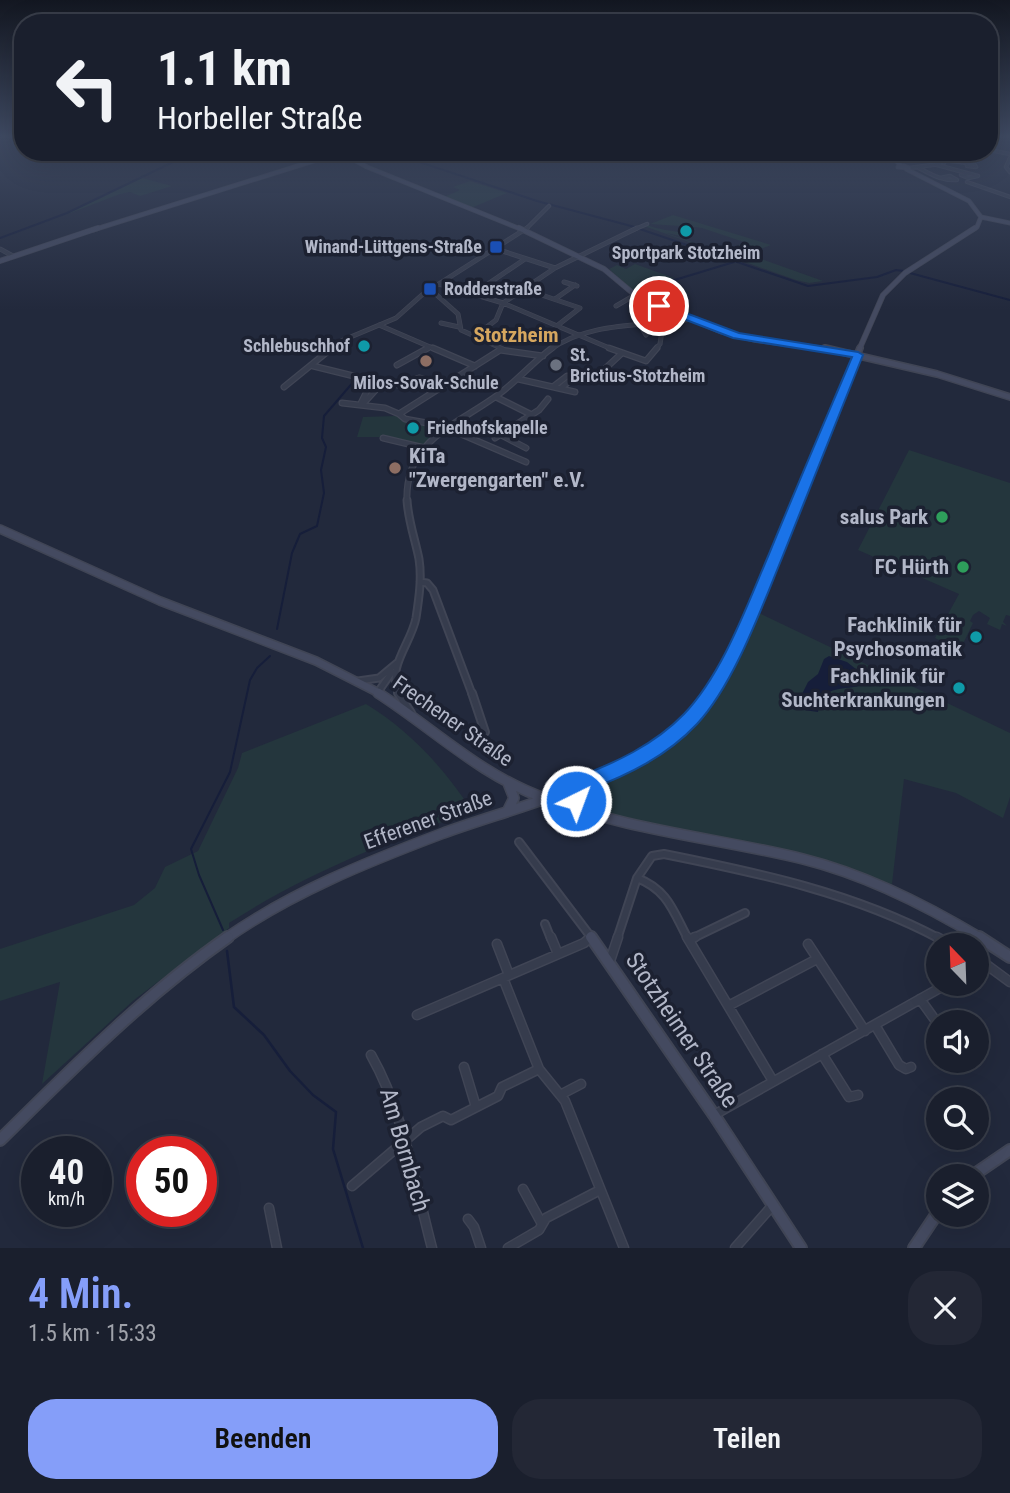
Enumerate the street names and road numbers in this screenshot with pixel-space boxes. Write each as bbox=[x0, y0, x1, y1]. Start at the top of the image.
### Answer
street label: Frechener Straße bbox=[388, 671, 518, 771]
street label: Efferener Straße bbox=[361, 786, 495, 854]
street label: Stotzheimer Straße bbox=[620, 947, 744, 1113]
street label: Am Bornbach bbox=[374, 1085, 436, 1215]

